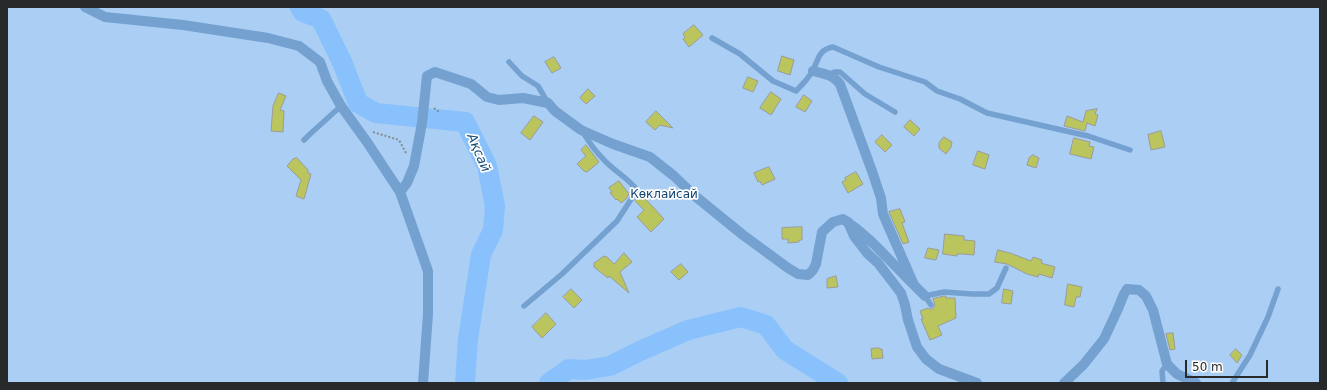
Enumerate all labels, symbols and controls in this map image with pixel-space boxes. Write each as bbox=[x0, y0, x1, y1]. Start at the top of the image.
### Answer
water label: Ақсай bbox=[463, 131, 493, 175]
park label: Көклайсай bbox=[630, 188, 698, 202]
scale bar bbox=[1187, 352, 1270, 378]
text: 50 m bbox=[1192, 360, 1223, 374]

